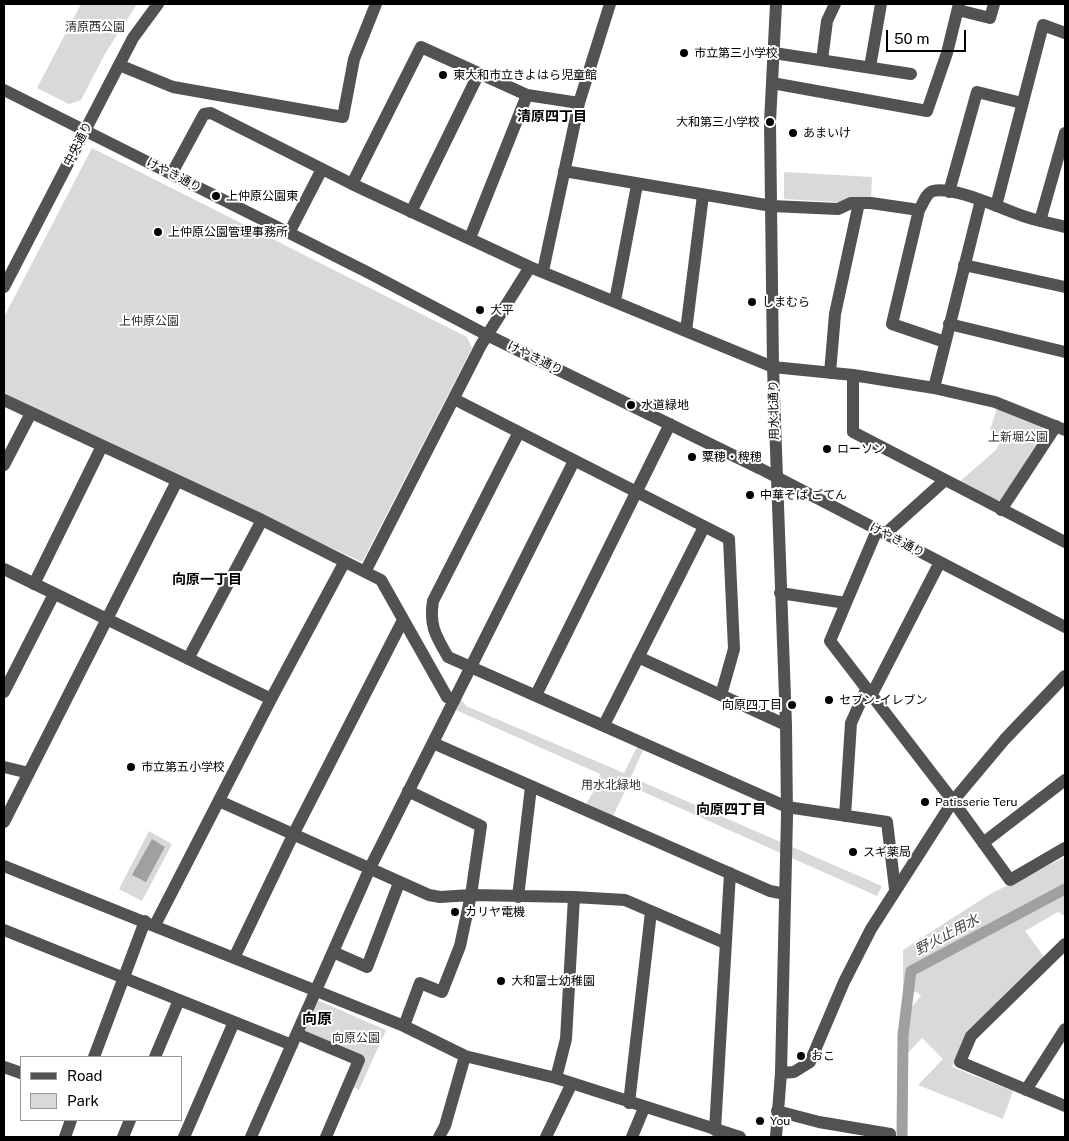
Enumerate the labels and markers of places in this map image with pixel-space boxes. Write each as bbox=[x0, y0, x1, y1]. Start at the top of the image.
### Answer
place label: 市立第三小学校 bbox=[694, 46, 778, 60]
marker: 市立第三小学校 bbox=[678, 47, 690, 59]
place label: 東大和市立きよはら児童館 bbox=[453, 68, 597, 82]
marker: 東大和市立きよはら児童館 bbox=[437, 69, 449, 81]
place label: 大和第三小学校 bbox=[676, 115, 760, 129]
marker: 大和第三小学校 bbox=[764, 116, 776, 128]
place label: あまいけ bbox=[803, 126, 851, 140]
marker: あまいけ bbox=[787, 127, 799, 139]
place label: 上仲原公園東 bbox=[226, 189, 298, 203]
marker: 上仲原公園東 bbox=[210, 190, 222, 202]
place label: 上仲原公園管理事務所 bbox=[168, 225, 288, 239]
marker: 上仲原公園管理事務所 bbox=[152, 226, 164, 238]
place label: しまむら bbox=[762, 295, 810, 309]
marker: しまむら bbox=[746, 296, 758, 308]
place label: 大平 bbox=[490, 303, 514, 317]
marker: 大平 bbox=[474, 304, 486, 316]
place label: 水道緑地 bbox=[641, 398, 689, 412]
marker: 水道緑地 bbox=[625, 399, 637, 411]
place label: ローソン bbox=[837, 442, 885, 456]
marker: ローソン bbox=[821, 443, 833, 455]
place label: 粟穂・稗穂 bbox=[702, 450, 762, 464]
marker: 粟穂・稗穂 bbox=[686, 451, 698, 463]
place label: 中華そば ごてん bbox=[760, 488, 847, 502]
marker: 中華そば ごてん bbox=[744, 489, 756, 501]
place label: セブン-イレブン bbox=[839, 693, 928, 707]
marker: セブン-イレブン bbox=[823, 694, 835, 706]
place label: 向原四丁目 bbox=[722, 698, 782, 712]
marker: 向原四丁目 bbox=[786, 699, 798, 711]
place label: 市立第五小学校 bbox=[141, 760, 225, 774]
marker: 市立第五小学校 bbox=[125, 761, 137, 773]
place label: Patisserie Teru bbox=[935, 795, 1018, 809]
marker: Patisserie Teru bbox=[919, 796, 931, 808]
place label: スギ薬局 bbox=[863, 845, 911, 859]
marker: スギ薬局 bbox=[847, 846, 859, 858]
place label: カリヤ電機 bbox=[465, 905, 525, 919]
marker: カリヤ電機 bbox=[449, 906, 461, 918]
place label: 大和富士幼稚園 bbox=[511, 974, 595, 988]
marker: 大和富士幼稚園 bbox=[495, 975, 507, 987]
place label: おこ bbox=[811, 1049, 835, 1063]
marker: おこ bbox=[795, 1050, 807, 1062]
place label: You bbox=[770, 1114, 790, 1128]
marker: You bbox=[754, 1115, 766, 1127]

